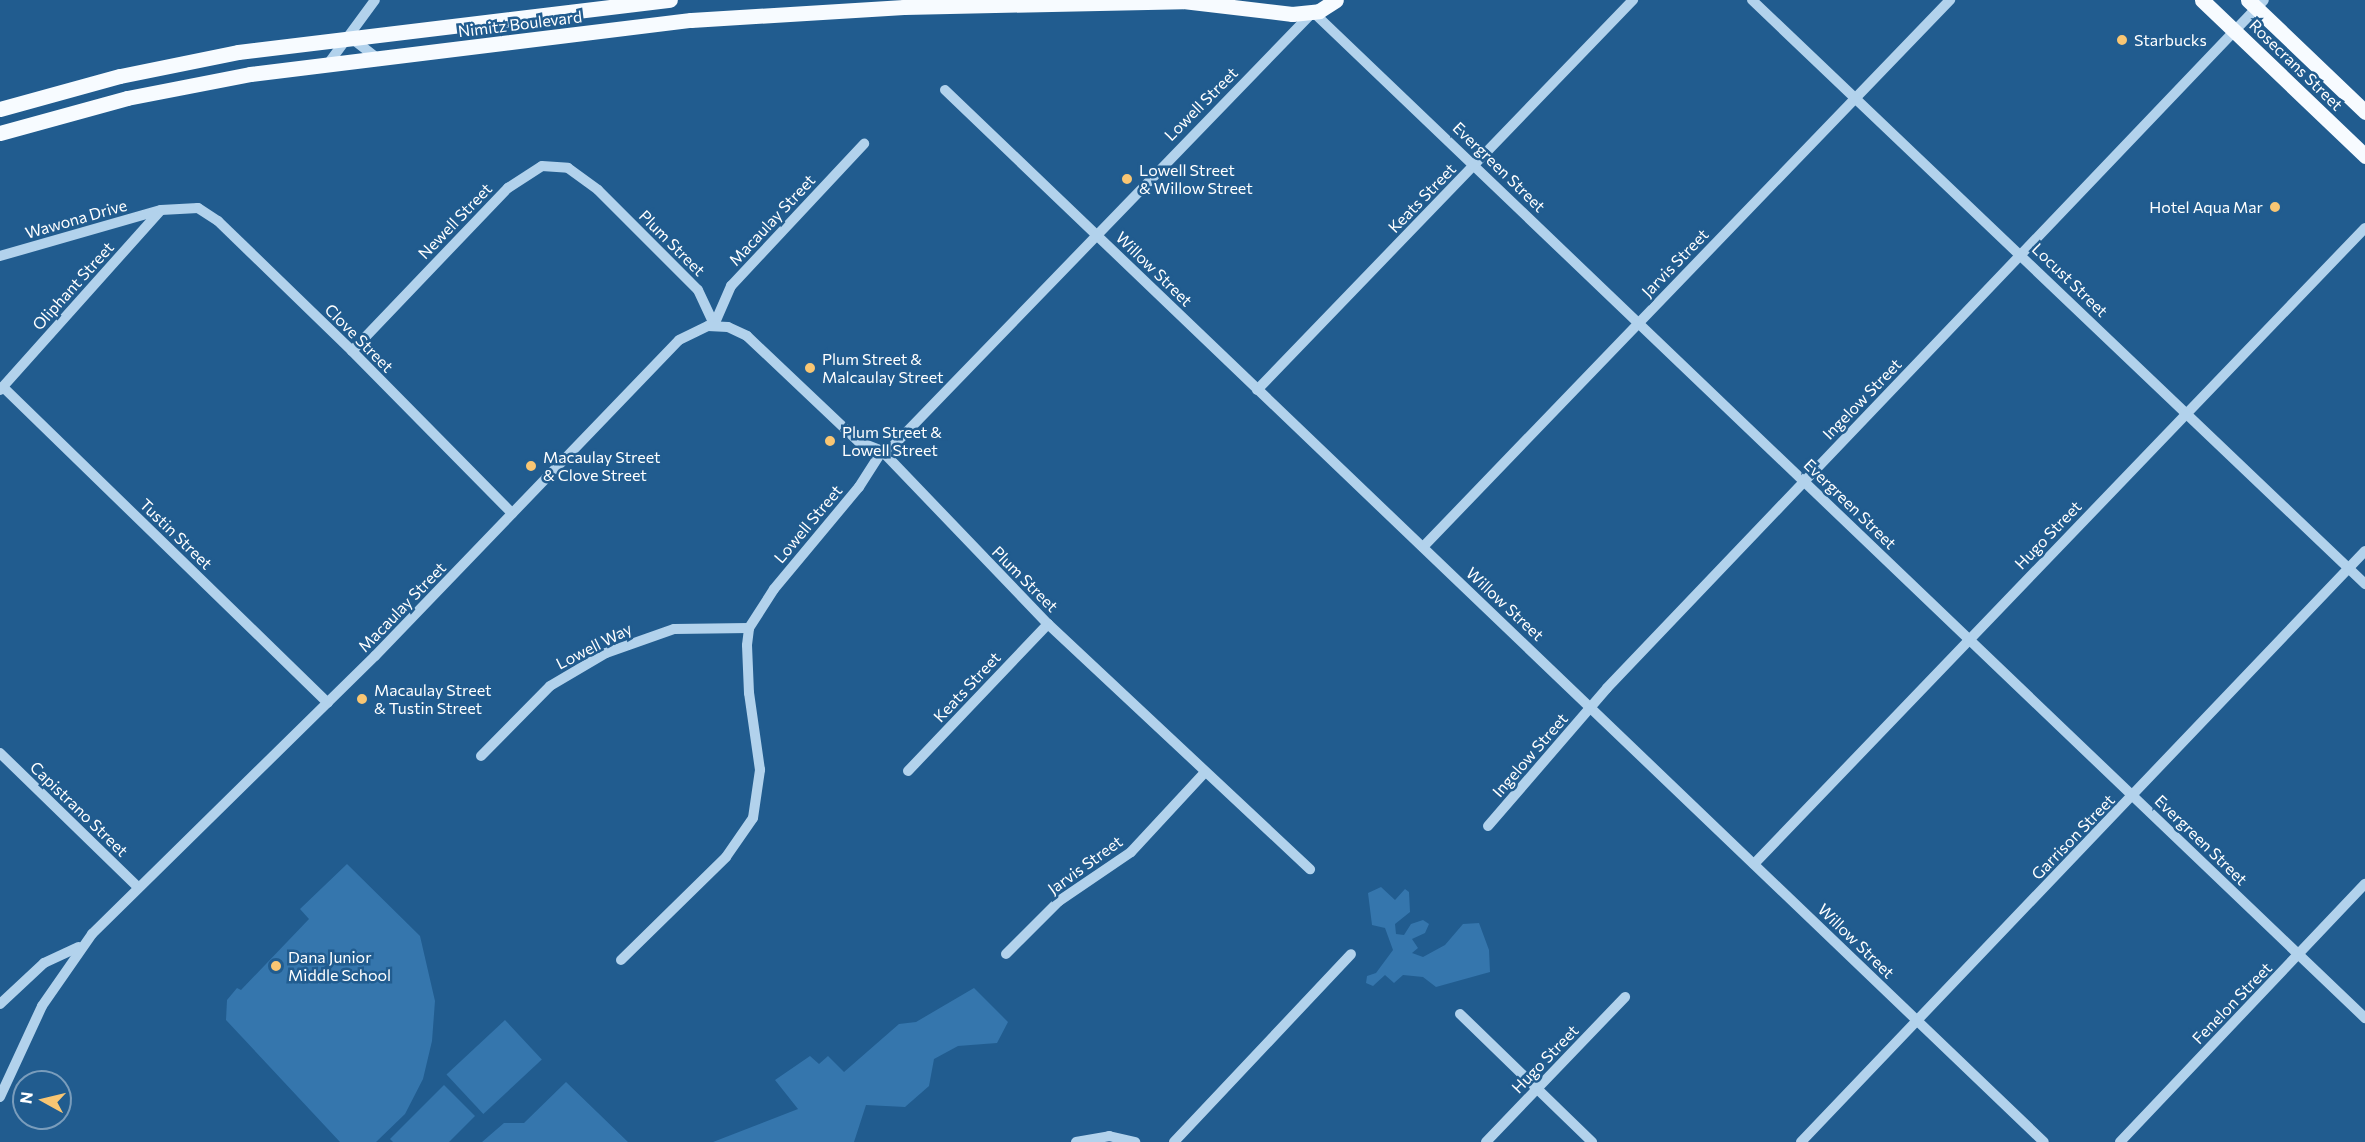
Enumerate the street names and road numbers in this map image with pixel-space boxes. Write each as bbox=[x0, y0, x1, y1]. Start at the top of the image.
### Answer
street label: Nimitz Boulevard bbox=[457, 7, 583, 41]
street label: Rosecrans Street bbox=[2245, 16, 2347, 114]
street label: Lowell Street bbox=[1160, 63, 1242, 145]
street label: Evergreen Street bbox=[1449, 118, 1549, 216]
street label: Keats Street bbox=[1384, 159, 1460, 237]
street label: Macaulay Street bbox=[725, 170, 819, 270]
street label: Newell Street bbox=[414, 179, 496, 263]
street label: Wawona Drive bbox=[23, 195, 129, 243]
street label: Plum Street bbox=[635, 206, 709, 280]
street label: Jarvis Street bbox=[1638, 225, 1712, 301]
street label: Willow Street bbox=[1112, 228, 1196, 310]
street label: Oliphant Street bbox=[28, 238, 118, 334]
street label: Locust Street bbox=[2028, 239, 2112, 321]
street label: Clove Street bbox=[321, 300, 397, 376]
street label: Ingelow Street bbox=[1819, 355, 1905, 443]
street label: Evergreen Street bbox=[1800, 455, 1900, 553]
street label: Lowell Street bbox=[770, 481, 846, 567]
street label: Tustin Street bbox=[136, 495, 216, 573]
street label: Hugo Street bbox=[2011, 497, 2085, 573]
street label: Plum Street bbox=[988, 542, 1062, 616]
street label: Macaulay Street bbox=[354, 558, 450, 656]
street label: Willow Street bbox=[1462, 563, 1548, 645]
street label: Lowell Way bbox=[553, 619, 635, 673]
street label: Keats Street bbox=[930, 648, 1004, 726]
street label: Ingelow Street bbox=[1488, 709, 1572, 801]
street label: Capistrano Street bbox=[26, 758, 132, 860]
street label: Garrison Street bbox=[2027, 790, 2119, 884]
street label: Evergreen Street bbox=[2151, 791, 2251, 889]
street label: Jarvis Street bbox=[1044, 832, 1126, 898]
street label: Willow Street bbox=[1814, 900, 1898, 982]
street label: Fenelon Street bbox=[2188, 958, 2276, 1048]
street label: Hugo Street bbox=[1508, 1021, 1582, 1097]

